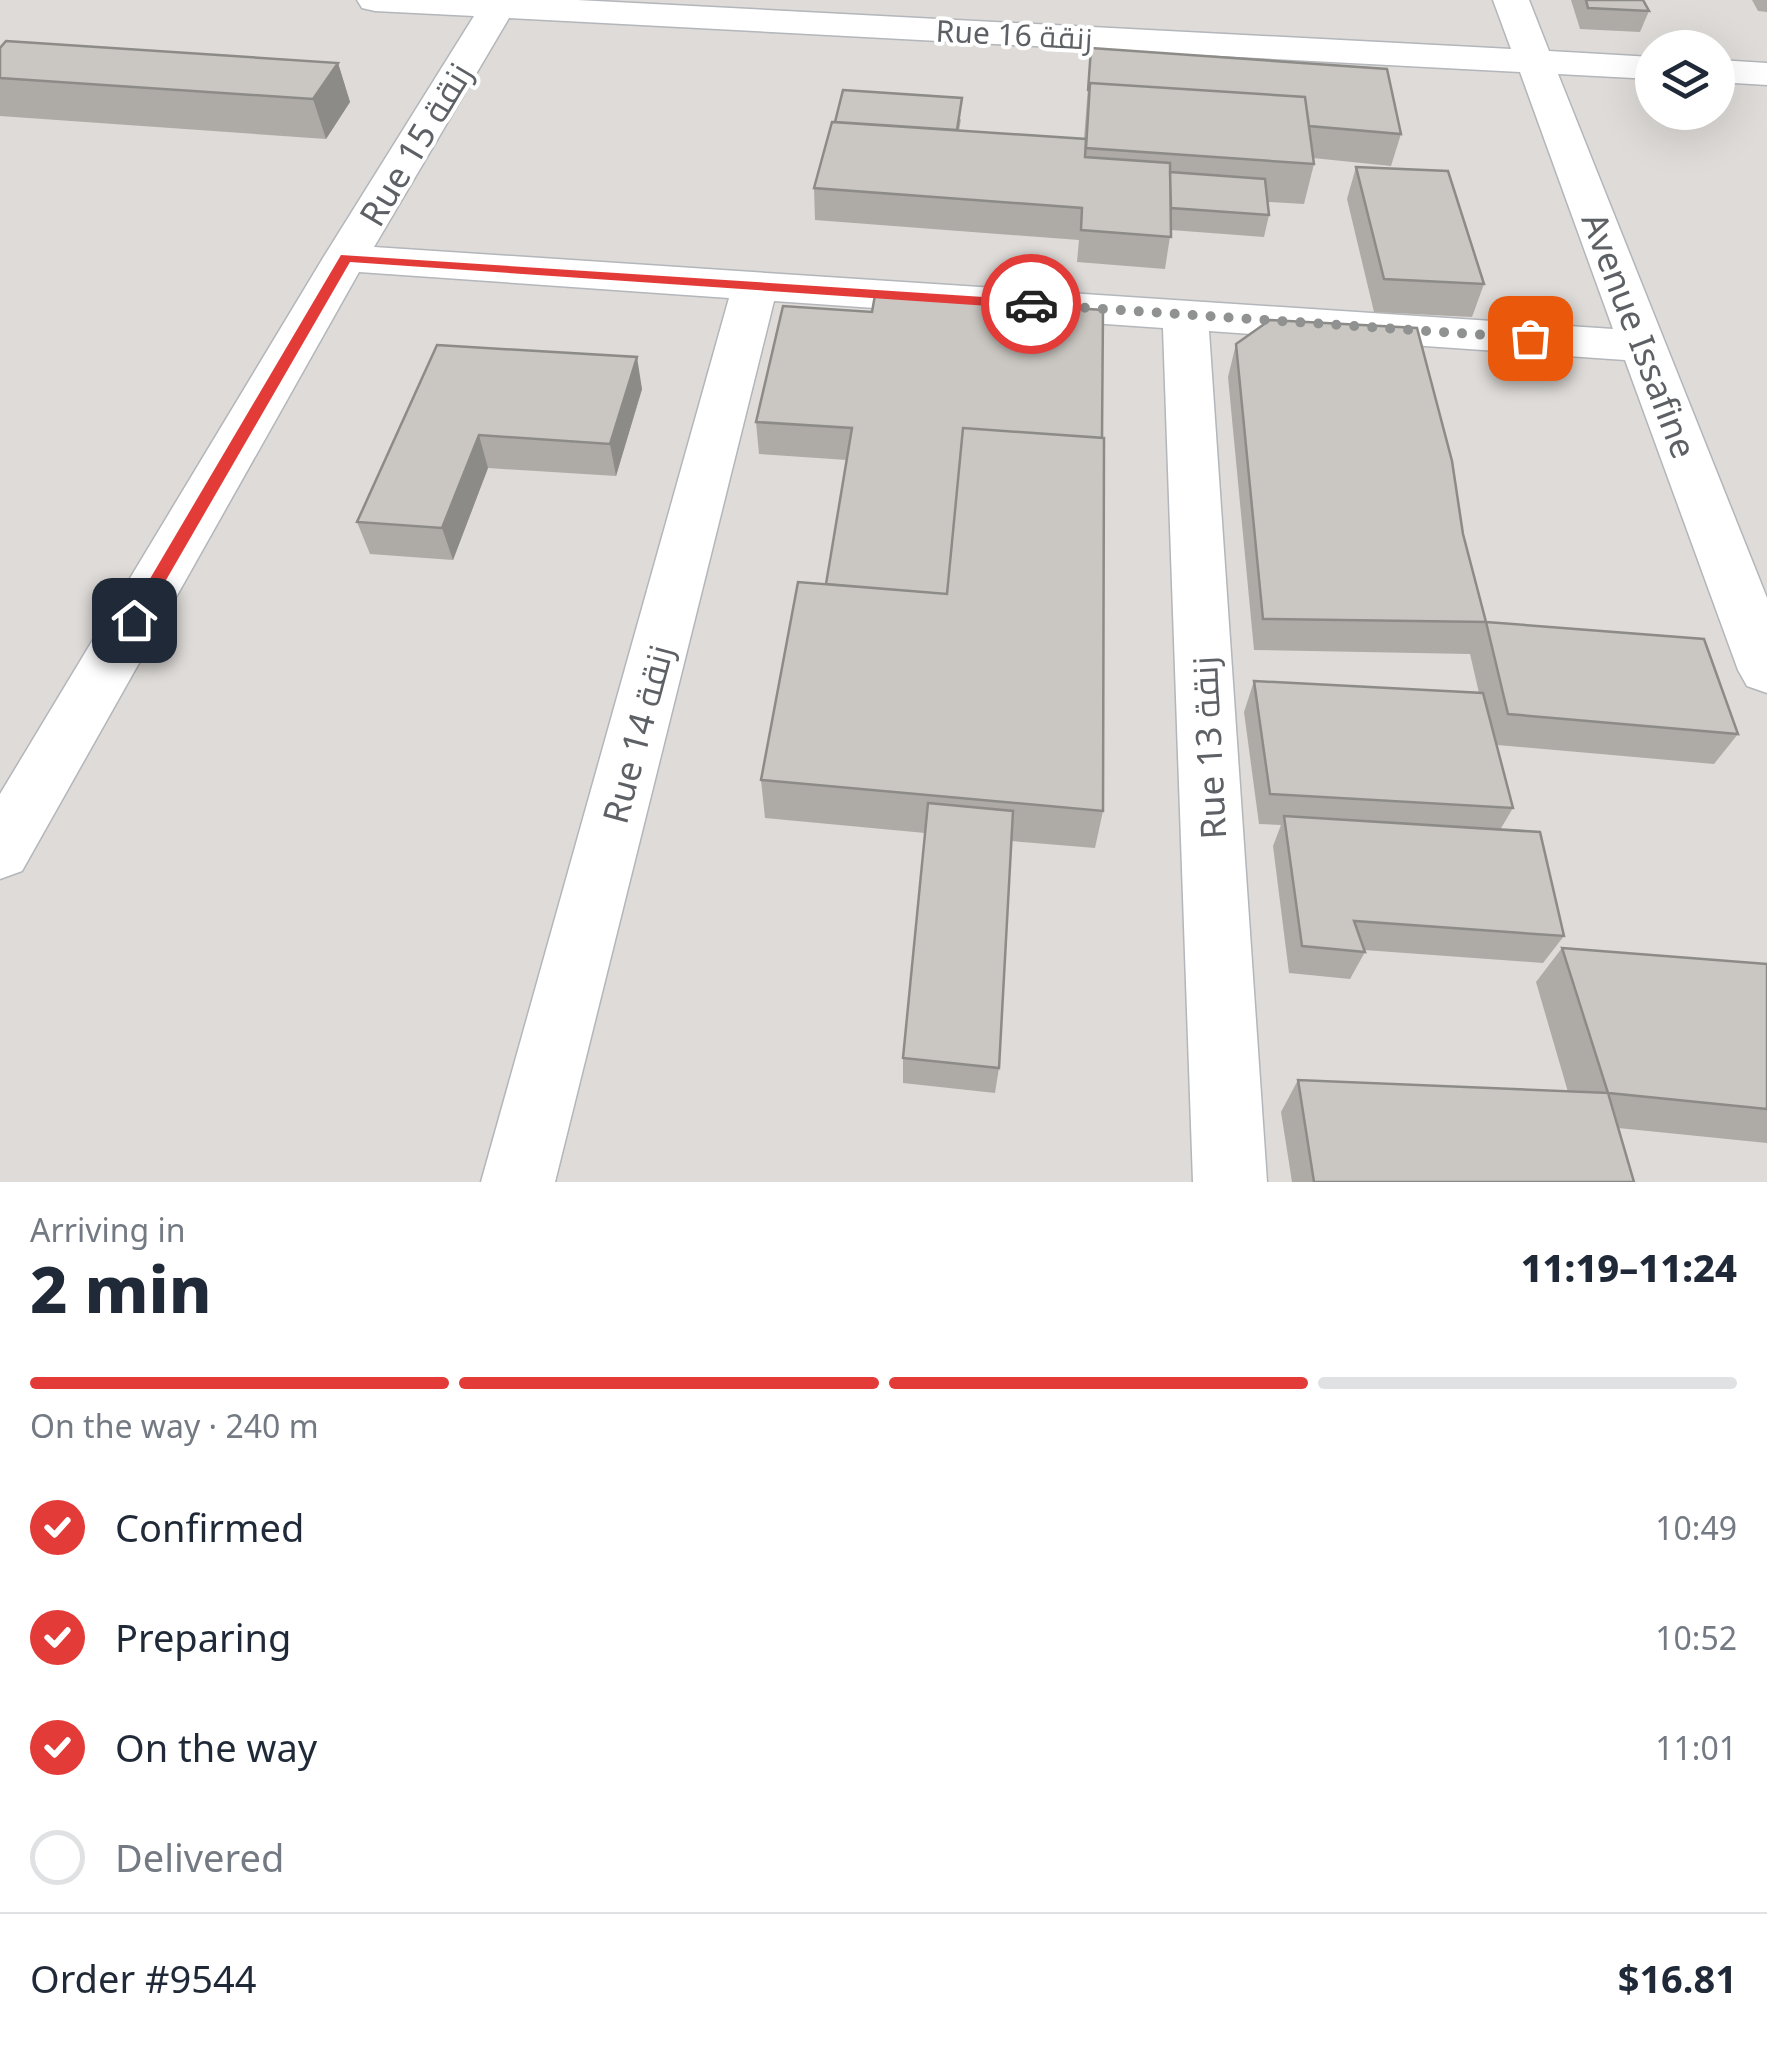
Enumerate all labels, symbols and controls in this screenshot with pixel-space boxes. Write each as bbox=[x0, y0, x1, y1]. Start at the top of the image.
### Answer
street label: Rue 16 زنقة bbox=[935, 9, 1093, 59]
map controls bbox=[1635, 30, 1735, 130]
button: layers bbox=[1635, 30, 1735, 130]
street label: Rue 15 زنقة bbox=[348, 54, 482, 234]
street label: Avenue Issafine bbox=[1572, 205, 1708, 465]
courier bbox=[981, 254, 1081, 354]
icon: car bbox=[1004, 277, 1059, 332]
pin bbox=[1488, 296, 1573, 381]
icon: bag bbox=[1503, 311, 1558, 366]
pin bbox=[92, 578, 177, 663]
icon: home bbox=[107, 593, 162, 648]
street label: Rue 14 زنقة bbox=[591, 640, 683, 828]
street label: Rue 13 زنقة bbox=[1180, 656, 1236, 840]
text: Arriving in bbox=[30, 1208, 185, 1251]
text: 11:19–11:24 bbox=[1521, 1241, 1737, 1293]
text: 2 min bbox=[30, 1244, 212, 1332]
text: On the way · 240 m bbox=[30, 1404, 319, 1447]
icon: check bbox=[30, 1500, 85, 1555]
text: Confirmed bbox=[115, 1501, 304, 1553]
text: 10:49 bbox=[1655, 1506, 1737, 1549]
icon: check bbox=[30, 1610, 85, 1665]
text: Preparing bbox=[115, 1611, 291, 1663]
text: 10:52 bbox=[1655, 1616, 1737, 1659]
icon: check bbox=[30, 1720, 85, 1775]
text: On the way bbox=[115, 1721, 317, 1773]
text: 11:01 bbox=[1655, 1726, 1737, 1769]
text: Delivered bbox=[115, 1831, 284, 1883]
text: Order #9544 bbox=[30, 1952, 256, 2004]
text: $16.81 bbox=[1618, 1952, 1737, 2004]

